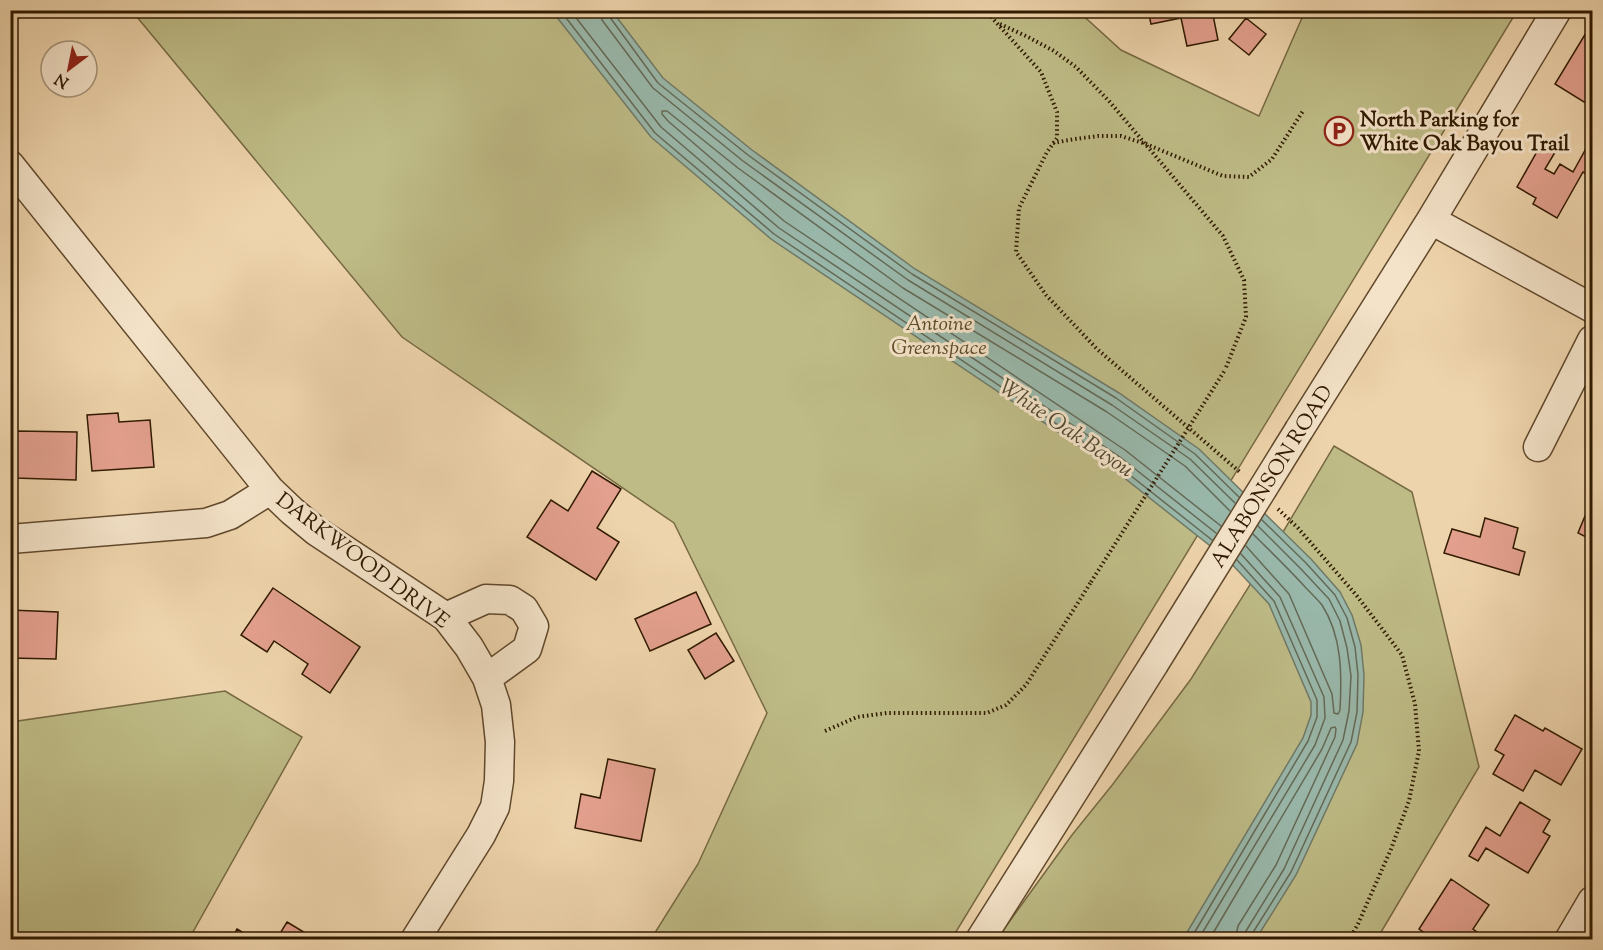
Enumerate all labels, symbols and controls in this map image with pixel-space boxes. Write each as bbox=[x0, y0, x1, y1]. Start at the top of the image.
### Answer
north arrow bbox=[39, 39, 99, 99]
text: N bbox=[51, 66, 74, 93]
place label: North Parking for White Oak Bayou Trail bbox=[1360, 106, 1570, 160]
parking icon: North Parking for White Oak Bayou Trail bbox=[1323, 115, 1355, 147]
park label: Antoine Greenspace bbox=[891, 310, 987, 364]
water label: White Oak Bayou bbox=[991, 372, 1140, 487]
street label: ALABONSON ROAD bbox=[1204, 380, 1341, 574]
street label: DARKWOOD DRIVE bbox=[269, 486, 455, 637]

